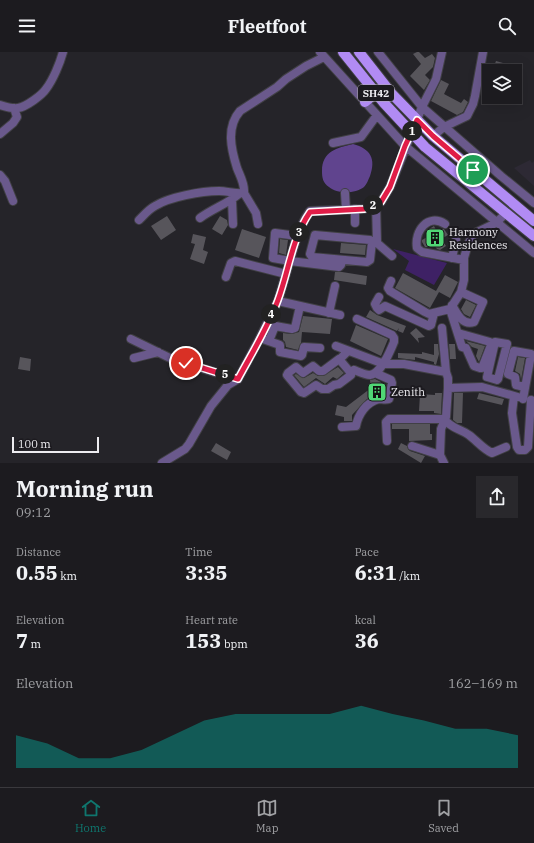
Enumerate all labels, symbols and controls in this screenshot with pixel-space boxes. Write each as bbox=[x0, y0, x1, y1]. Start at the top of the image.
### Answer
icon: menu bbox=[16, 15, 38, 37]
text: Fleetfoot bbox=[228, 15, 306, 38]
icon: search bbox=[496, 15, 518, 37]
map controls bbox=[482, 64, 522, 104]
button: layers bbox=[482, 64, 522, 104]
road number: SH42 bbox=[358, 85, 394, 101]
pin: 1 bbox=[402, 121, 422, 141]
text: 1 bbox=[409, 124, 415, 138]
pin bbox=[456, 153, 490, 187]
icon: arrive bbox=[462, 159, 484, 181]
pin: 2 bbox=[363, 195, 383, 215]
text: 2 bbox=[370, 198, 376, 212]
pin: 3 bbox=[289, 222, 309, 242]
text: 3 bbox=[296, 225, 302, 239]
place label: Harmony Residences bbox=[449, 225, 507, 252]
building icon: Harmony Residences bbox=[424, 227, 446, 249]
pin: 4 bbox=[261, 304, 281, 324]
text: 4 bbox=[268, 307, 274, 321]
pin bbox=[169, 346, 203, 380]
icon: check bbox=[175, 352, 197, 374]
pin: 5 bbox=[215, 364, 235, 384]
text: 5 bbox=[222, 367, 228, 381]
building icon: Zenith bbox=[366, 381, 388, 403]
place label: Zenith bbox=[391, 385, 425, 399]
scale bar bbox=[12, 435, 99, 454]
text: 100 m bbox=[18, 437, 51, 451]
text: Morning run bbox=[16, 474, 154, 503]
button: share bbox=[476, 476, 518, 518]
text: 09:12 bbox=[16, 504, 51, 521]
text: Distance bbox=[16, 545, 61, 559]
text: Time bbox=[185, 545, 212, 559]
text: Pace bbox=[355, 545, 379, 559]
text: 0.55 bbox=[16, 559, 58, 586]
text: 3:35 bbox=[185, 559, 227, 586]
text: 6:31 bbox=[355, 559, 397, 586]
text: km bbox=[58, 569, 77, 583]
text: /km bbox=[397, 569, 420, 583]
text: Elevation bbox=[16, 613, 64, 627]
text: Heart rate bbox=[185, 613, 238, 627]
text: kcal bbox=[355, 613, 376, 627]
text: 7 bbox=[16, 627, 28, 654]
text: 153 bbox=[185, 627, 221, 654]
text: 36 bbox=[355, 627, 379, 654]
text: m bbox=[28, 637, 41, 651]
text: bpm bbox=[221, 637, 248, 651]
text: Elevation bbox=[16, 675, 73, 692]
text: 162–169 m bbox=[448, 675, 518, 692]
tab: Home bbox=[75, 797, 106, 835]
tab: Map bbox=[256, 797, 278, 835]
tab: Saved bbox=[428, 797, 459, 835]

